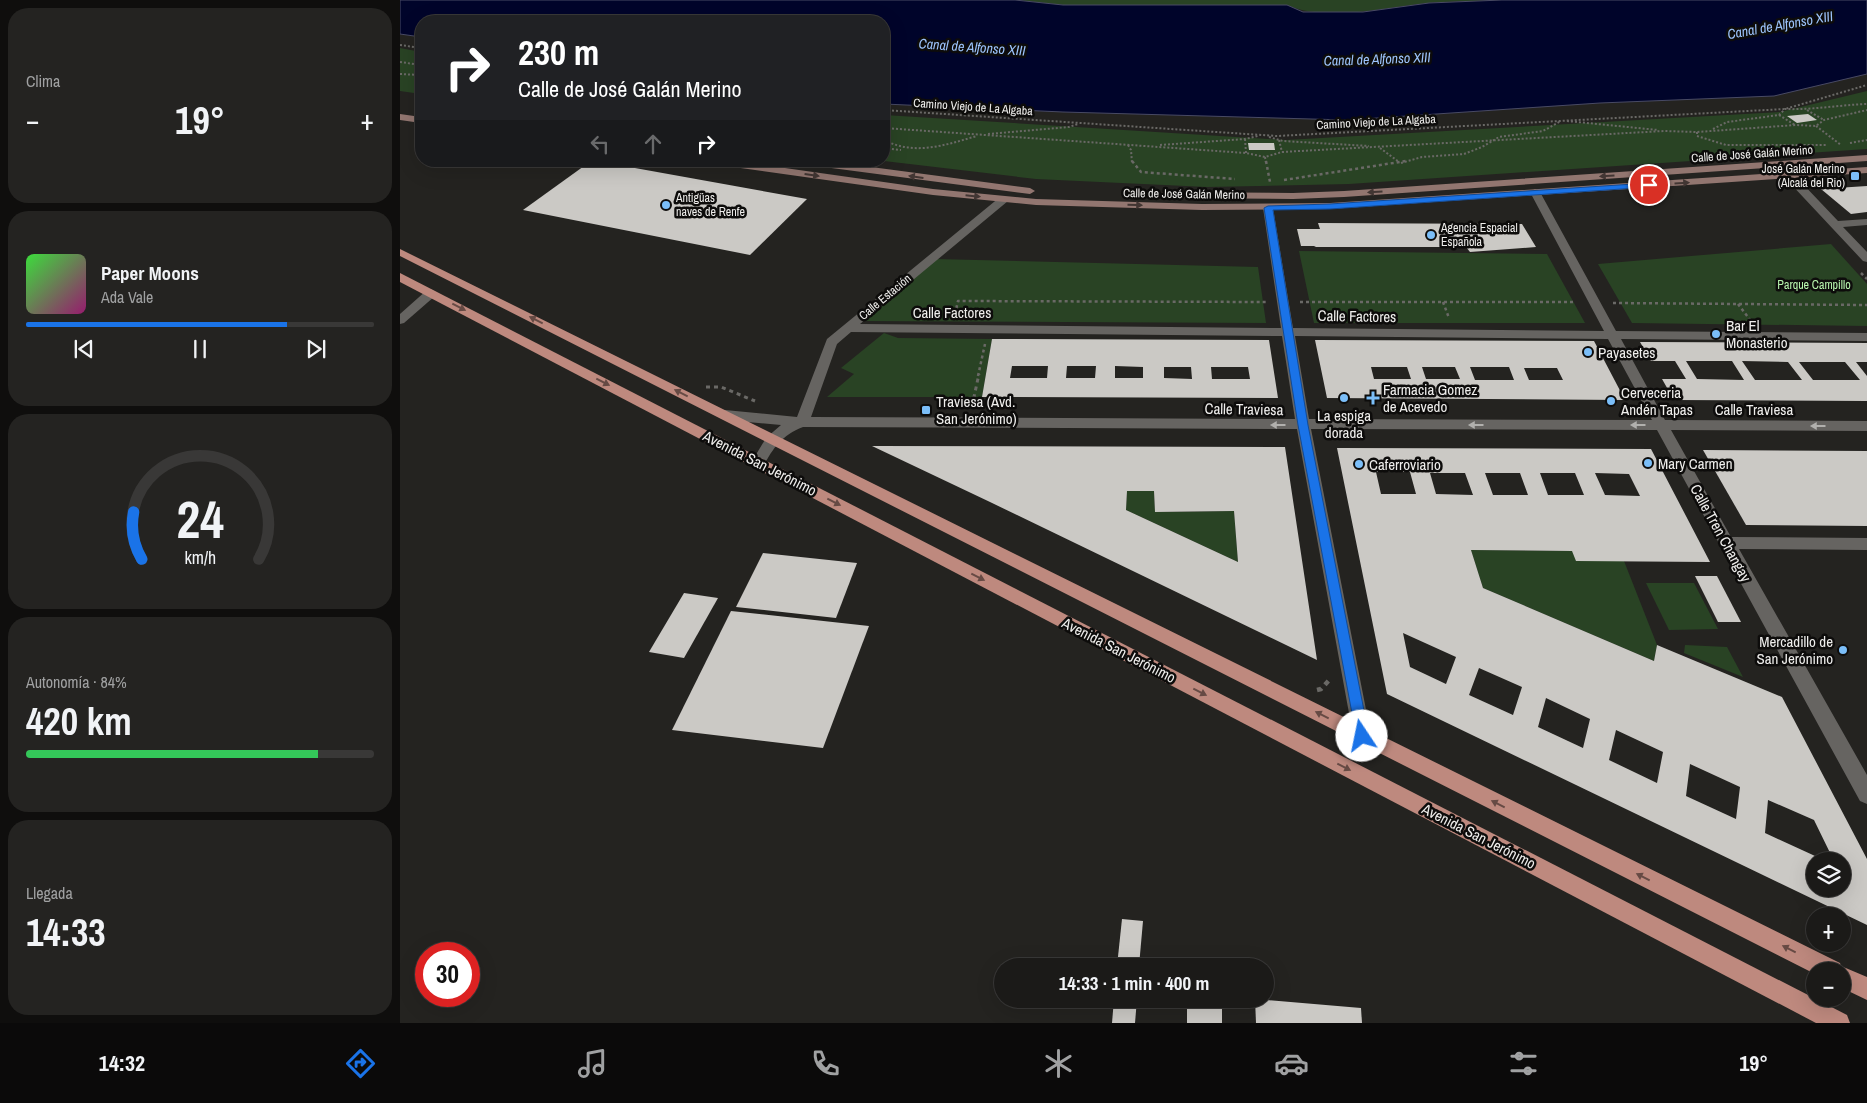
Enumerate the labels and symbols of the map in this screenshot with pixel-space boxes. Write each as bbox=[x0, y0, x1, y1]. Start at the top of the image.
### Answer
water label: Canal de Alfonso XIII bbox=[1726, 7, 1835, 43]
water label: Canal de Alfonso XIII bbox=[918, 34, 1027, 60]
water label: Canal de Alfonso XIII bbox=[1323, 48, 1432, 70]
street label: Camino Viejo de La Algaba bbox=[913, 95, 1034, 119]
street label: Camino Viejo de La Algaba bbox=[1316, 111, 1437, 133]
street label: Calle de José Galán Merino bbox=[1691, 142, 1813, 166]
place label: José Galán Merino (Alcalá del Rio) bbox=[1762, 161, 1845, 191]
pin bbox=[1628, 164, 1670, 206]
marker: José Galán Merino (Alcalá del Rio) bbox=[1849, 170, 1861, 182]
one-way arrow bbox=[804, 171, 820, 179]
one-way arrow bbox=[908, 173, 924, 181]
one-way arrow bbox=[1599, 173, 1615, 181]
one-way arrow bbox=[1674, 178, 1690, 186]
street label: Calle de José Galán Merino bbox=[1123, 185, 1245, 203]
one-way arrow bbox=[1367, 188, 1383, 196]
place label: Antigüas naves de Renfe bbox=[675, 190, 745, 220]
one-way arrow bbox=[966, 192, 982, 200]
marker: Antigüas naves de Renfe bbox=[660, 199, 672, 211]
one-way arrow bbox=[1128, 201, 1144, 209]
place label: Agencia Espacial Española bbox=[1440, 220, 1518, 250]
marker: Agencia Espacial Española bbox=[1425, 229, 1437, 241]
street label: Calle Estación bbox=[856, 270, 914, 324]
park label: Parque Campillo bbox=[1777, 277, 1851, 293]
street label: Calle Factores bbox=[913, 302, 991, 323]
one-way arrow bbox=[452, 303, 466, 311]
street label: Calle Factores bbox=[1317, 305, 1397, 327]
place label: Bar El Monasterio bbox=[1726, 315, 1788, 353]
one-way arrow bbox=[529, 316, 543, 324]
marker: Bar El Monasterio bbox=[1710, 328, 1722, 340]
place label: Payasetes bbox=[1598, 342, 1655, 363]
marker: Payasetes bbox=[1582, 346, 1594, 358]
one-way arrow bbox=[596, 378, 610, 386]
place label: Farmacia Gomez de Acevedo bbox=[1383, 379, 1477, 417]
place label: Cerveceria Andén Tapas bbox=[1620, 382, 1693, 420]
one-way arrow bbox=[674, 389, 688, 397]
place label: Traviesa (Avd. San Jerónimo) bbox=[936, 391, 1017, 429]
marker: La espiga dorada bbox=[1338, 392, 1350, 404]
marker: Farmacia Gomez de Acevedo bbox=[1367, 392, 1379, 404]
marker: Cerveceria Andén Tapas bbox=[1605, 395, 1617, 407]
street label: Calle Traviesa bbox=[1205, 398, 1284, 420]
street label: Calle Traviesa bbox=[1715, 399, 1793, 420]
marker: Traviesa (Avd. San Jerónimo) bbox=[920, 404, 932, 416]
place label: La espiga dorada bbox=[1317, 405, 1371, 443]
one-way arrow bbox=[1270, 421, 1286, 429]
one-way arrow bbox=[1468, 421, 1484, 429]
one-way arrow bbox=[1630, 421, 1646, 429]
one-way arrow bbox=[1810, 422, 1826, 430]
street label: Avenida San Jerónimo bbox=[699, 425, 821, 501]
place label: Mary Carmen bbox=[1658, 453, 1733, 474]
place label: Caferroviario bbox=[1369, 454, 1441, 475]
marker: Mary Carmen bbox=[1642, 457, 1654, 469]
marker: Caferroviario bbox=[1353, 458, 1365, 470]
street label: Calle Tren Changay bbox=[1685, 480, 1757, 586]
one-way arrow bbox=[827, 498, 841, 506]
one-way arrow bbox=[971, 573, 985, 581]
street label: Avenida San Jerónimo bbox=[1058, 612, 1180, 688]
place label: Mercadillo de San Jerónimo bbox=[1756, 631, 1833, 669]
marker: Mercadillo de San Jerónimo bbox=[1837, 644, 1849, 656]
one-way arrow bbox=[1193, 688, 1207, 696]
position arrow bbox=[1335, 709, 1387, 761]
one-way arrow bbox=[1314, 711, 1329, 719]
one-way arrow bbox=[1337, 763, 1352, 771]
street label: Avenida San Jerónimo bbox=[1418, 798, 1540, 874]
one-way arrow bbox=[1491, 800, 1505, 808]
one-way arrow bbox=[1636, 872, 1651, 881]
speed limit sign: 30 bbox=[415, 942, 480, 1007]
one-way arrow bbox=[1781, 945, 1796, 953]

